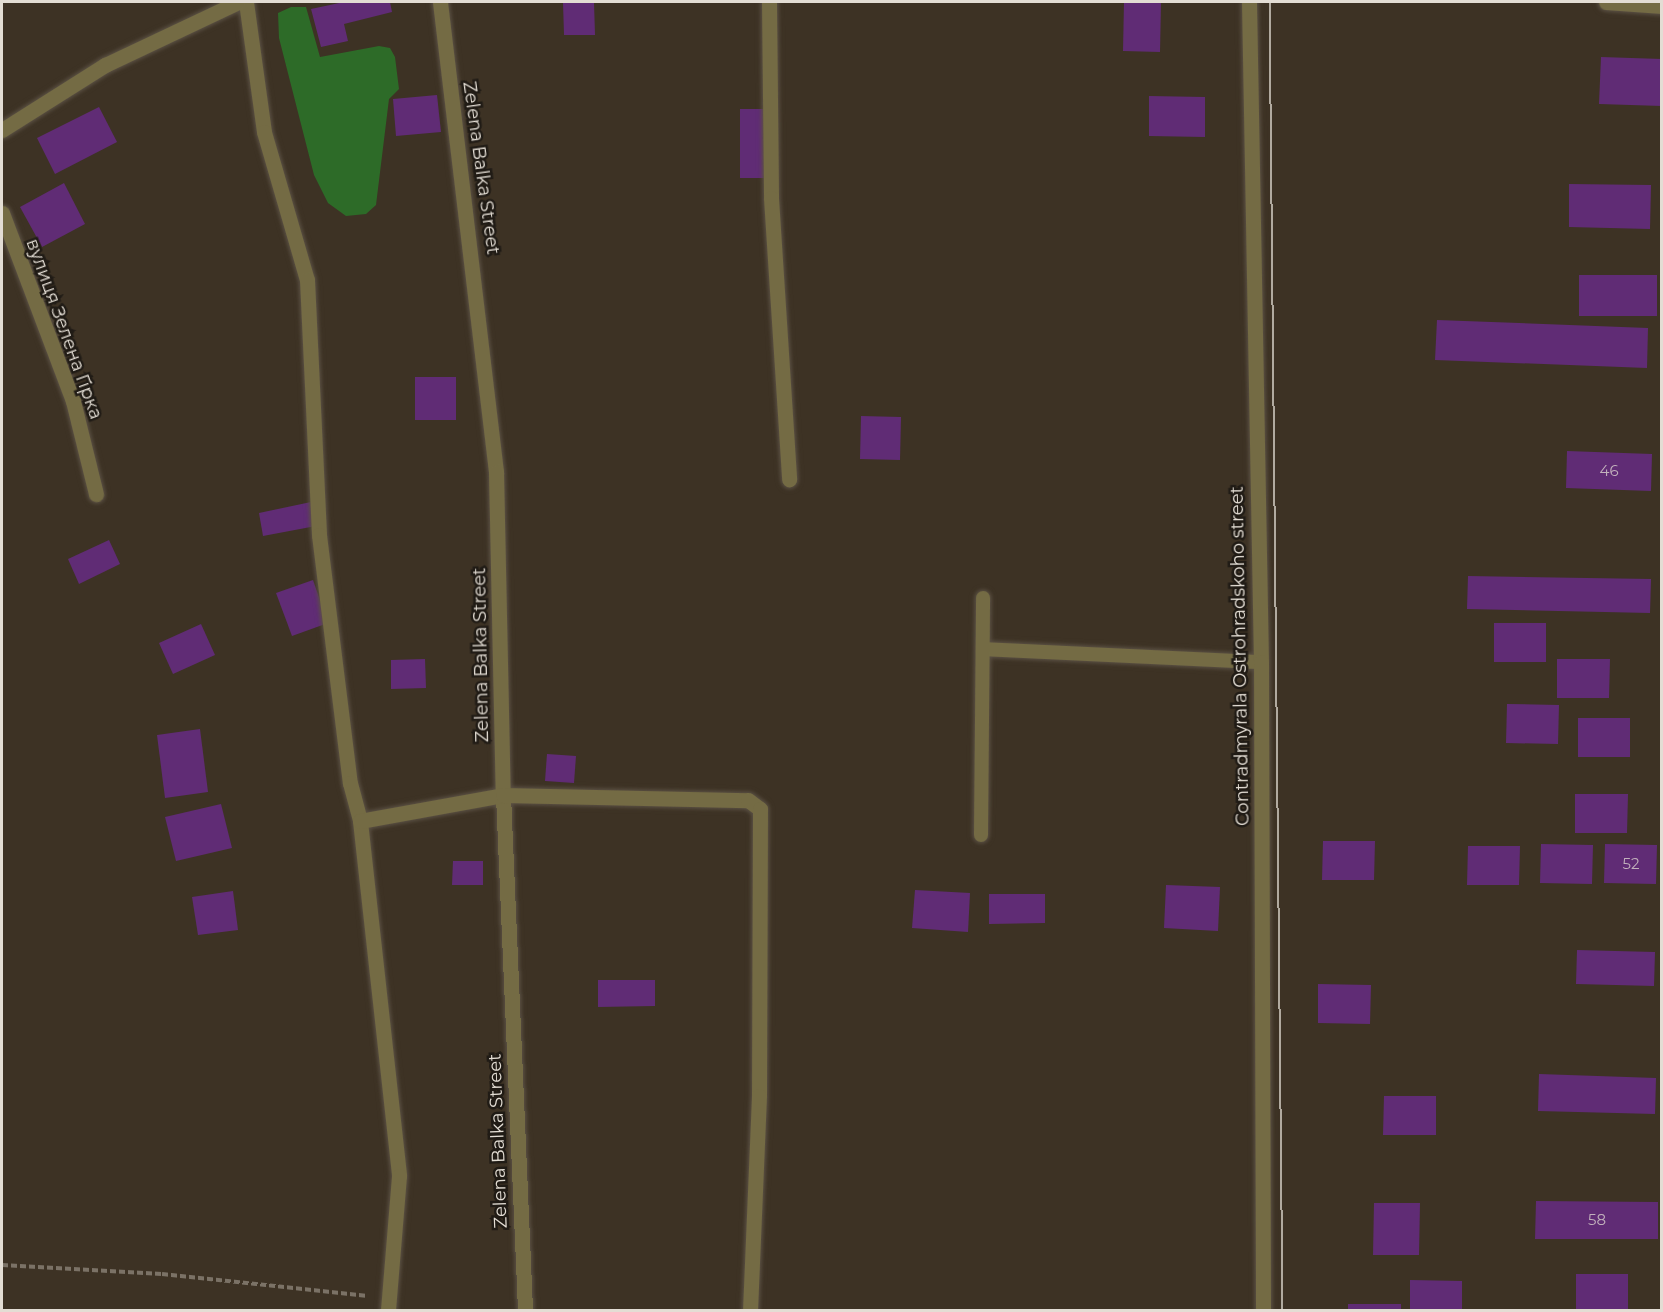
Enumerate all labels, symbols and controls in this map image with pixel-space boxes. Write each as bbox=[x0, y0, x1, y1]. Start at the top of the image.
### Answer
street label: Zelena Balka Street bbox=[458, 80, 504, 256]
street label: вулиця Зелена Гірка bbox=[21, 236, 107, 422]
house number: 46 bbox=[1599, 462, 1619, 480]
street label: Contradmyrala Ostrohradskoho street bbox=[1226, 486, 1254, 826]
street label: Zelena Balka Street bbox=[469, 567, 493, 743]
house number: 52 bbox=[1623, 855, 1639, 873]
street label: Zelena Balka Street bbox=[484, 1053, 512, 1229]
house number: 58 bbox=[1588, 1211, 1606, 1229]

